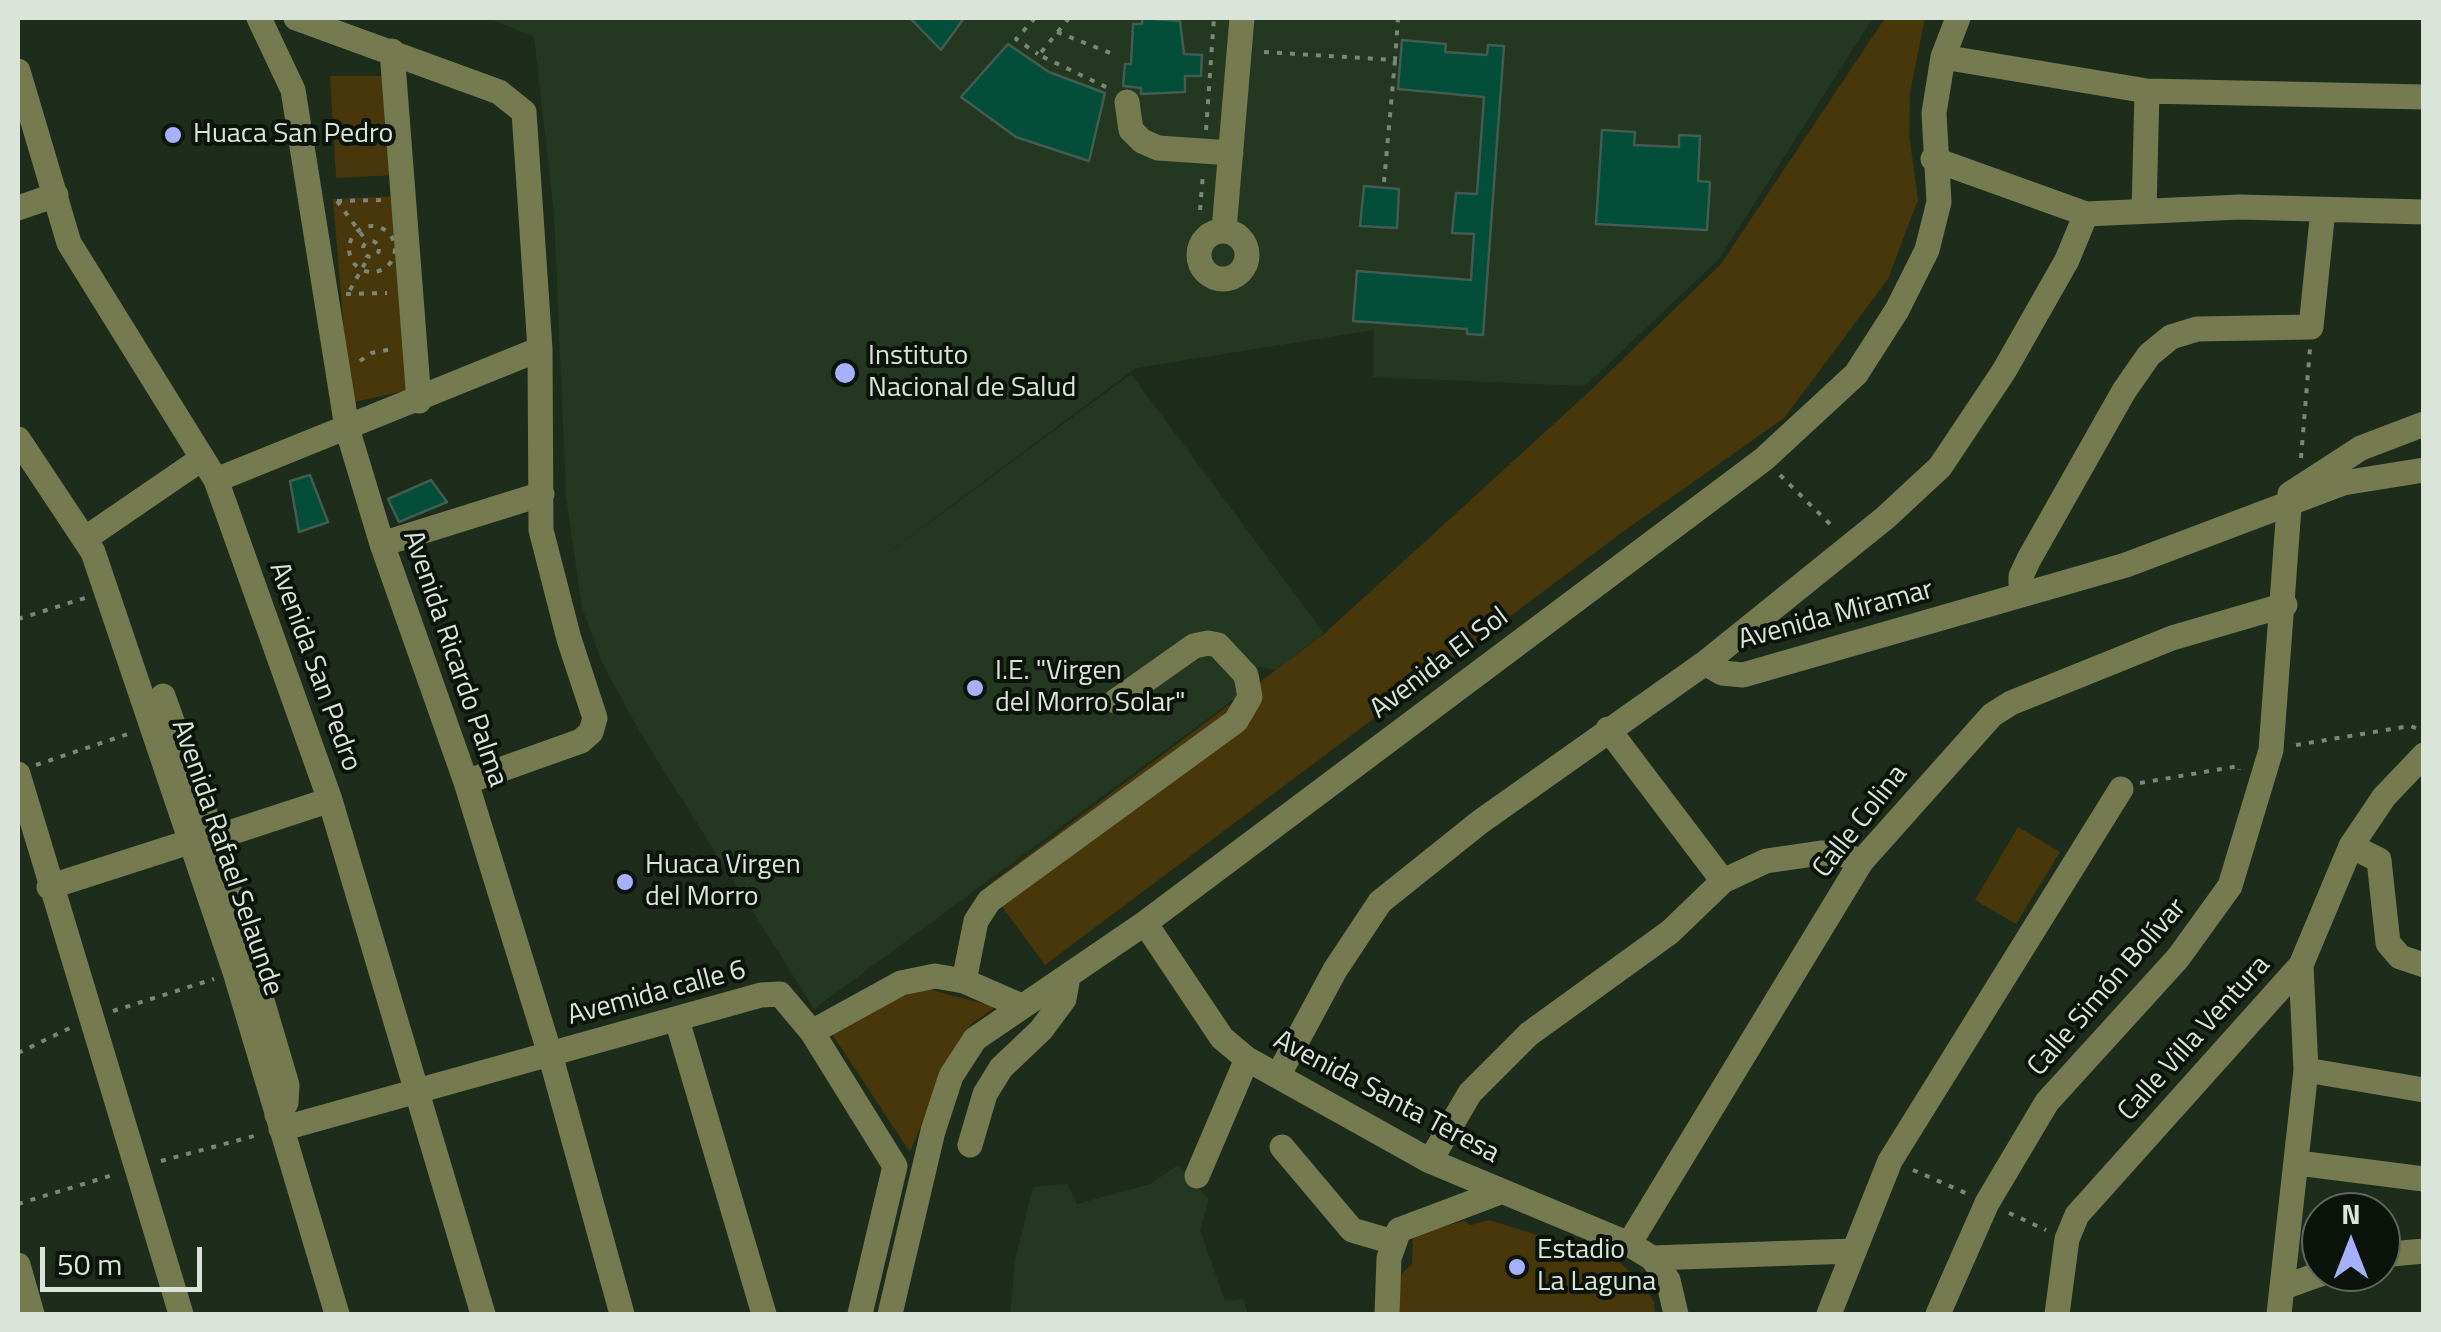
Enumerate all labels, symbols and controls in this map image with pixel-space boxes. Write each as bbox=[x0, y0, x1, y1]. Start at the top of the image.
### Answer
place label: Huaca San Pedro bbox=[193, 118, 393, 152]
marker: Huaca San Pedro bbox=[162, 124, 184, 146]
place label: Instituto Nacional de Salud bbox=[868, 340, 1076, 406]
marker: Instituto Nacional de Salud bbox=[832, 360, 858, 386]
street label: Avenida Ricardo Palma bbox=[394, 526, 514, 792]
street label: Avenida San Pedro bbox=[261, 558, 367, 776]
street label: Avenida Miramar bbox=[1735, 574, 1937, 658]
street label: Avenida El Sol bbox=[1364, 601, 1516, 727]
place label: I.E. "Virgen del Morro Solar" bbox=[995, 655, 1185, 721]
marker: I.E. "Virgen del Morro Solar" bbox=[964, 677, 986, 699]
street label: Avenida Rafael Selaunde bbox=[163, 716, 289, 1000]
street label: Calle Colina bbox=[1807, 759, 1915, 885]
place label: Huaca Virgen del Morro bbox=[645, 849, 801, 915]
marker: Huaca Virgen del Morro bbox=[614, 871, 636, 893]
street label: Calle Simón Bolívar bbox=[2022, 892, 2194, 1084]
street label: Calle Villa Ventura bbox=[2112, 949, 2278, 1129]
street label: Avemida calle 6 bbox=[564, 954, 750, 1034]
street label: Avenida Santa Teresa bbox=[1267, 1024, 1505, 1172]
north arrow bbox=[2301, 1192, 2401, 1292]
text: N bbox=[2341, 1192, 2361, 1235]
scale bar bbox=[45, 1227, 208, 1289]
place label: Estadio La Laguna bbox=[1537, 1234, 1656, 1300]
text: 50 m bbox=[57, 1241, 122, 1287]
marker: Estadio La Laguna bbox=[1506, 1256, 1528, 1278]

